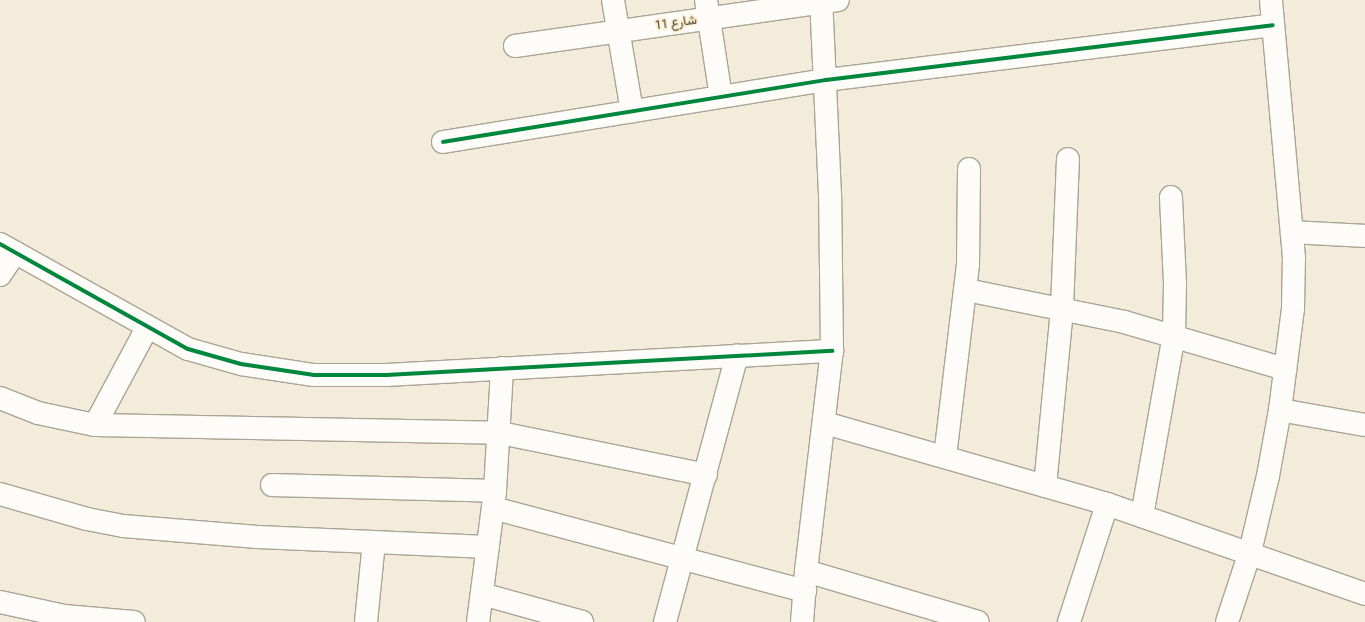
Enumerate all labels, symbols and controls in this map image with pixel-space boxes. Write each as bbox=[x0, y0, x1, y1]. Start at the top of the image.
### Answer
street label: شارع 11 bbox=[654, 12, 698, 34]

